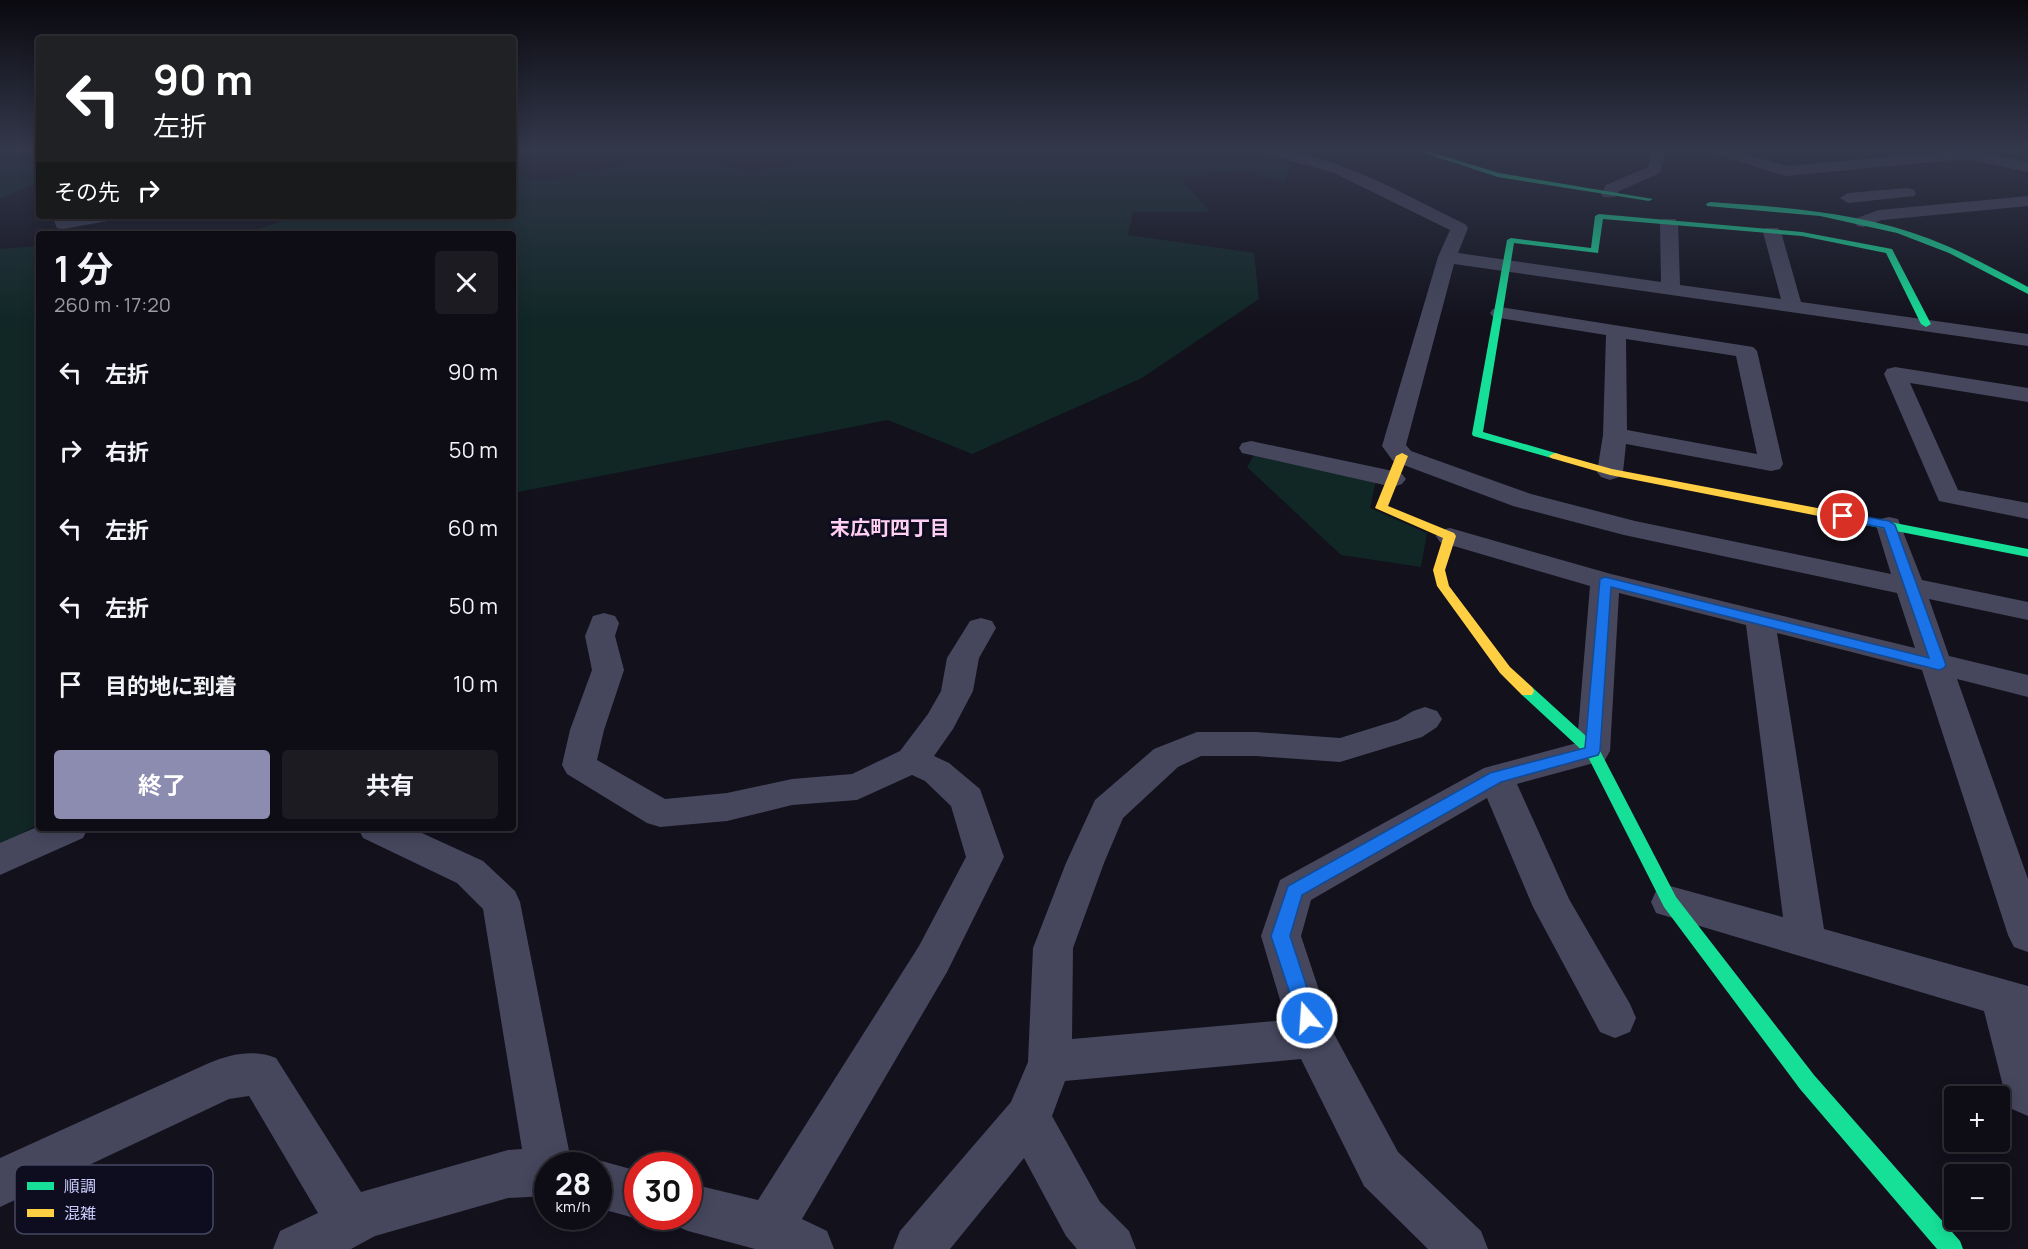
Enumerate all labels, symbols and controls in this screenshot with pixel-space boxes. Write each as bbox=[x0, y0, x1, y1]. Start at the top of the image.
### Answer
text: 90 m bbox=[153, 50, 253, 108]
icon: left bbox=[54, 60, 132, 138]
text: 左折 bbox=[153, 107, 207, 144]
icon: right bbox=[132, 174, 165, 207]
text: その先 bbox=[54, 177, 120, 207]
text: 1 分 bbox=[54, 244, 113, 293]
button: close bbox=[435, 251, 498, 314]
text: 260 m · 17:20 bbox=[54, 291, 171, 318]
icon: left bbox=[54, 356, 87, 389]
text: 90 m bbox=[448, 357, 498, 387]
text: 左折 bbox=[105, 359, 149, 389]
icon: right bbox=[54, 434, 87, 467]
text: 50 m bbox=[449, 435, 498, 465]
text: 右折 bbox=[105, 437, 149, 467]
pin bbox=[1817, 490, 1868, 541]
icon: arrive bbox=[1826, 499, 1859, 532]
icon: left bbox=[54, 512, 87, 545]
text: 60 m bbox=[448, 513, 498, 543]
district label: 末広町四丁目 bbox=[830, 514, 950, 541]
text: 左折 bbox=[105, 515, 149, 545]
icon: left bbox=[54, 590, 87, 623]
text: 50 m bbox=[449, 591, 498, 621]
text: 左折 bbox=[105, 593, 149, 623]
icon: arrive bbox=[54, 668, 87, 701]
text: 10 m bbox=[453, 669, 498, 699]
text: 目的地に到着 bbox=[105, 671, 237, 701]
button: 終了 bbox=[54, 750, 270, 819]
button: 共有 bbox=[282, 750, 498, 819]
position arrow bbox=[1275, 986, 1339, 1050]
map controls bbox=[1944, 1086, 2010, 1230]
button: + bbox=[1944, 1086, 2010, 1152]
speed limit sign: 30 bbox=[624, 1152, 702, 1230]
text: 28 bbox=[555, 1163, 591, 1204]
button: − bbox=[1944, 1164, 2010, 1230]
legend bbox=[15, 1165, 213, 1234]
text: 順調 bbox=[64, 1175, 96, 1197]
text: km/h bbox=[556, 1196, 590, 1217]
text: 混雑 bbox=[64, 1202, 96, 1224]

